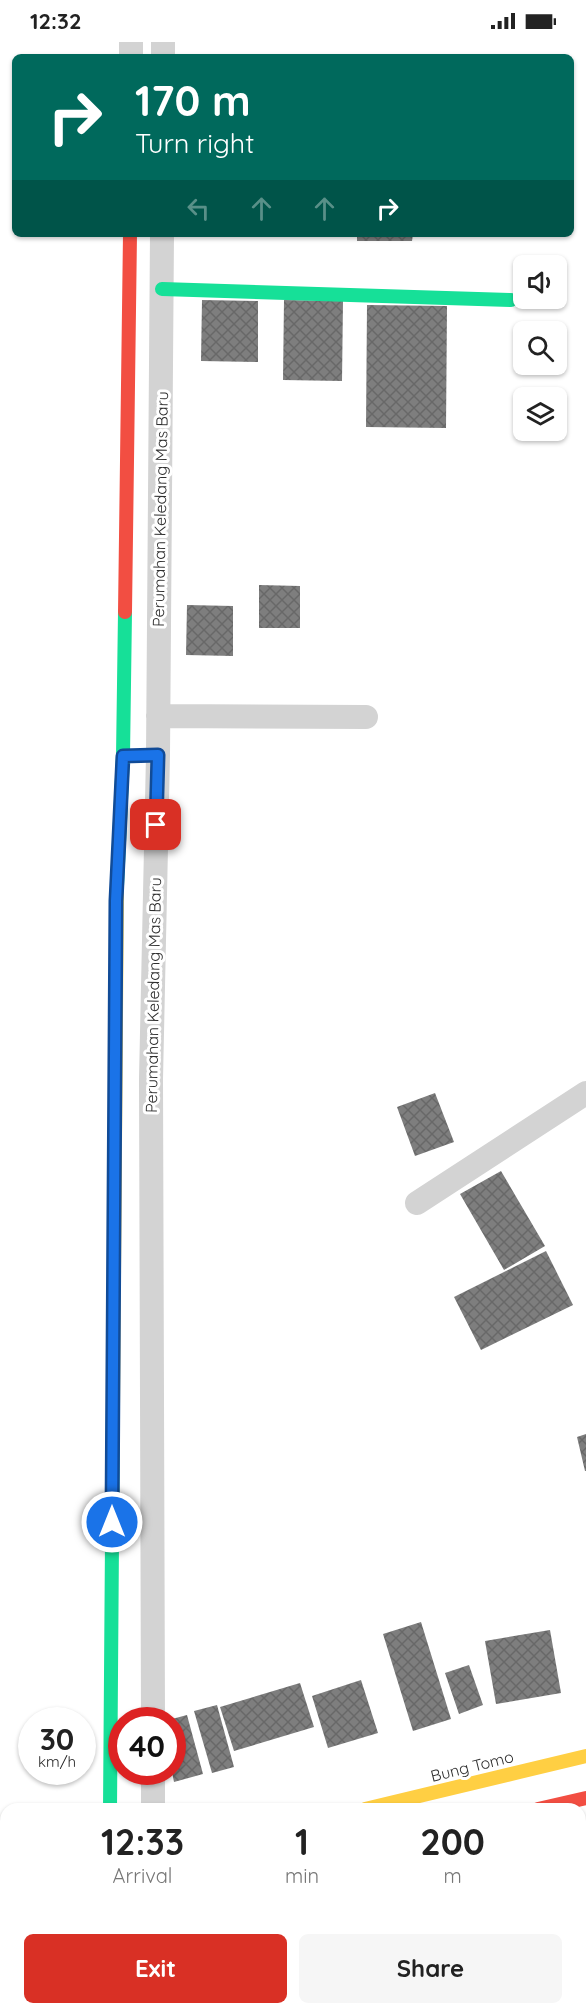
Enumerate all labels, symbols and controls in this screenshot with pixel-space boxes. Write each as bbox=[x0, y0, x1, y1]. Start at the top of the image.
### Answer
text: 12:32 bbox=[30, 7, 81, 35]
text: 170 m bbox=[135, 74, 251, 127]
icon: right bbox=[36, 78, 114, 156]
text: Turn right bbox=[135, 126, 254, 160]
icon: left bbox=[182, 192, 215, 225]
icon: ahead bbox=[245, 192, 278, 225]
icon: ahead bbox=[308, 192, 341, 225]
icon: right bbox=[371, 192, 404, 225]
map controls bbox=[513, 255, 567, 441]
button: sound bbox=[513, 255, 567, 309]
button: search bbox=[513, 321, 567, 375]
button: layers bbox=[513, 387, 567, 441]
street label: Perumahan Keledang Mas Baru bbox=[148, 391, 172, 627]
pin bbox=[130, 799, 181, 850]
icon: arrive bbox=[139, 808, 172, 841]
street label: Perumahan Keledang Mas Baru bbox=[141, 877, 165, 1113]
position arrow bbox=[80, 1490, 144, 1554]
speed limit sign: 40 bbox=[108, 1707, 186, 1785]
text: 30 bbox=[40, 1720, 74, 1758]
street label: Bung Tomo bbox=[428, 1746, 516, 1786]
text: km/h bbox=[38, 1752, 76, 1771]
text: 12:33 bbox=[101, 1819, 184, 1864]
text: 1 bbox=[295, 1819, 309, 1864]
text: 200 bbox=[420, 1819, 485, 1864]
text: Arrival bbox=[113, 1863, 172, 1888]
text: min bbox=[285, 1863, 319, 1888]
text: m bbox=[443, 1863, 462, 1888]
button: Exit bbox=[24, 1934, 287, 2003]
button: Share bbox=[299, 1934, 562, 2003]

